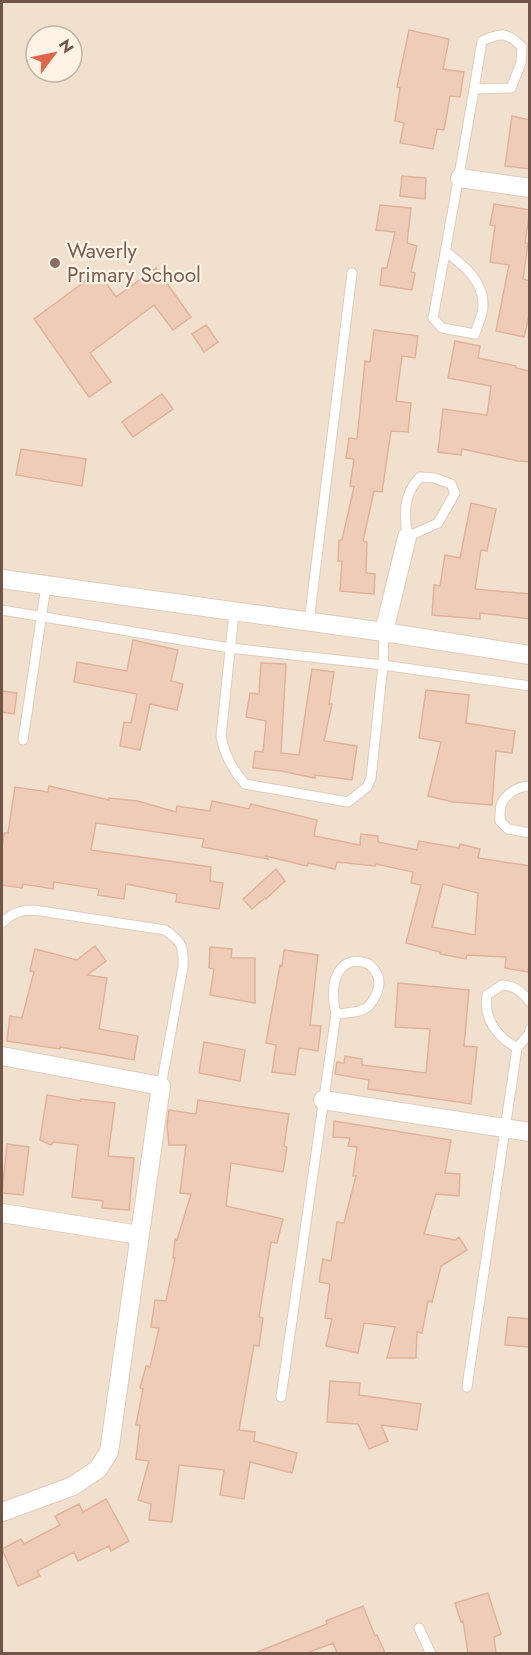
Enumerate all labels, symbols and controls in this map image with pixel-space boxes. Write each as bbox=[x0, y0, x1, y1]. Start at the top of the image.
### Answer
north arrow bbox=[24, 24, 84, 84]
text: N bbox=[53, 35, 79, 58]
place label: Waverly Primary School bbox=[67, 236, 201, 290]
marker: Waverly Primary School bbox=[48, 256, 62, 270]

